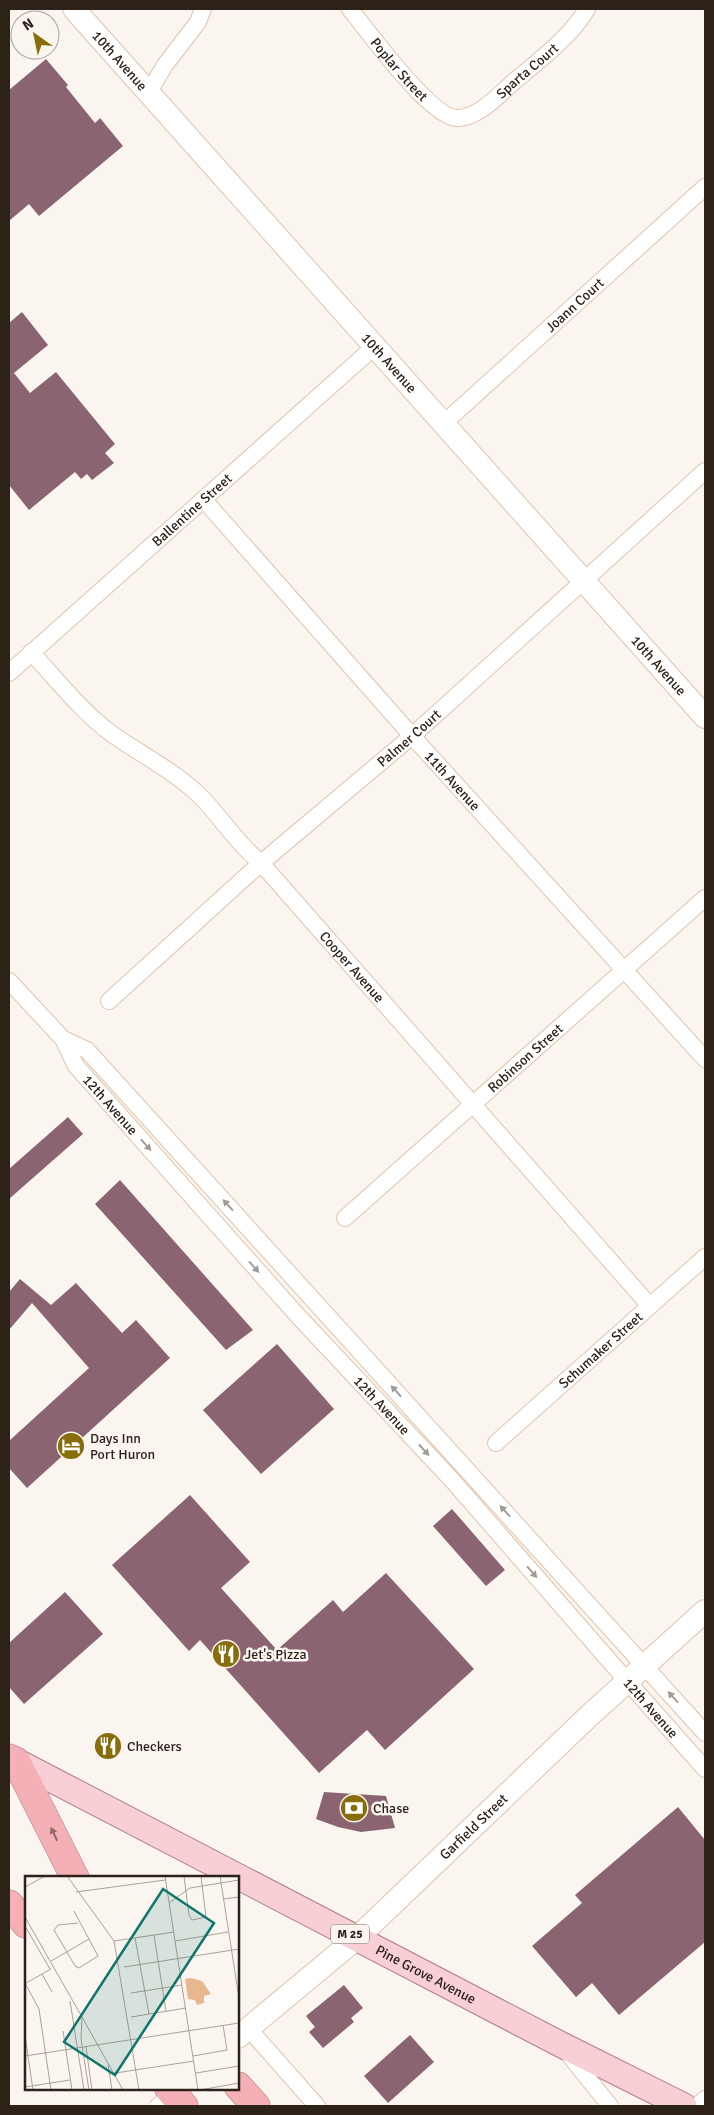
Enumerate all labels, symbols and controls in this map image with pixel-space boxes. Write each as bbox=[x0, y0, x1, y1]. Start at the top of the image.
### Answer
north arrow bbox=[10, 10, 60, 60]
text: N bbox=[19, 15, 37, 34]
street label: 10th Avenue bbox=[89, 27, 151, 94]
street label: Poplar Street bbox=[367, 34, 431, 105]
street label: Sparta Court bbox=[493, 39, 562, 102]
street label: Joann Court bbox=[542, 274, 607, 336]
street label: 10th Avenue bbox=[358, 329, 421, 396]
street label: Ballentine Street bbox=[148, 470, 235, 550]
street label: 10th Avenue bbox=[628, 632, 690, 699]
street label: Palmer Court bbox=[374, 706, 444, 770]
street label: 11th Avenue bbox=[421, 747, 484, 814]
street label: Cooper Avenue bbox=[316, 927, 388, 1006]
street label: Robinson Street bbox=[484, 1020, 566, 1096]
street label: 12th Avenue bbox=[79, 1071, 142, 1138]
one-way arrow bbox=[141, 1139, 152, 1152]
one-way arrow bbox=[222, 1200, 234, 1212]
one-way arrow bbox=[248, 1261, 259, 1273]
street label: Schumaker Street bbox=[555, 1308, 646, 1392]
street label: 12th Avenue bbox=[350, 1372, 414, 1438]
one-way arrow bbox=[390, 1385, 402, 1397]
place label: Days Inn Port Huron bbox=[90, 1430, 155, 1463]
hotel icon: Days Inn Port Huron bbox=[56, 1431, 86, 1461]
one-way arrow bbox=[418, 1444, 430, 1456]
one-way arrow bbox=[499, 1506, 511, 1518]
one-way arrow bbox=[526, 1566, 537, 1578]
restaurant icon: Jet's Pizza bbox=[211, 1639, 241, 1669]
place label: Jet's Pizza bbox=[245, 1646, 307, 1663]
street label: 12th Avenue bbox=[620, 1674, 682, 1741]
one-way arrow bbox=[667, 1690, 678, 1703]
restaurant icon: Checkers bbox=[93, 1731, 123, 1761]
place label: Checkers bbox=[127, 1738, 182, 1755]
street label: Garfield Street bbox=[436, 1790, 511, 1863]
bank icon: Chase bbox=[339, 1793, 369, 1823]
place label: Chase bbox=[373, 1800, 409, 1817]
one-way arrow bbox=[49, 1827, 57, 1841]
inset map bbox=[25, 1876, 239, 2090]
road number: M 25 bbox=[331, 1925, 369, 1944]
street label: Pine Grove Avenue bbox=[373, 1941, 479, 2007]

